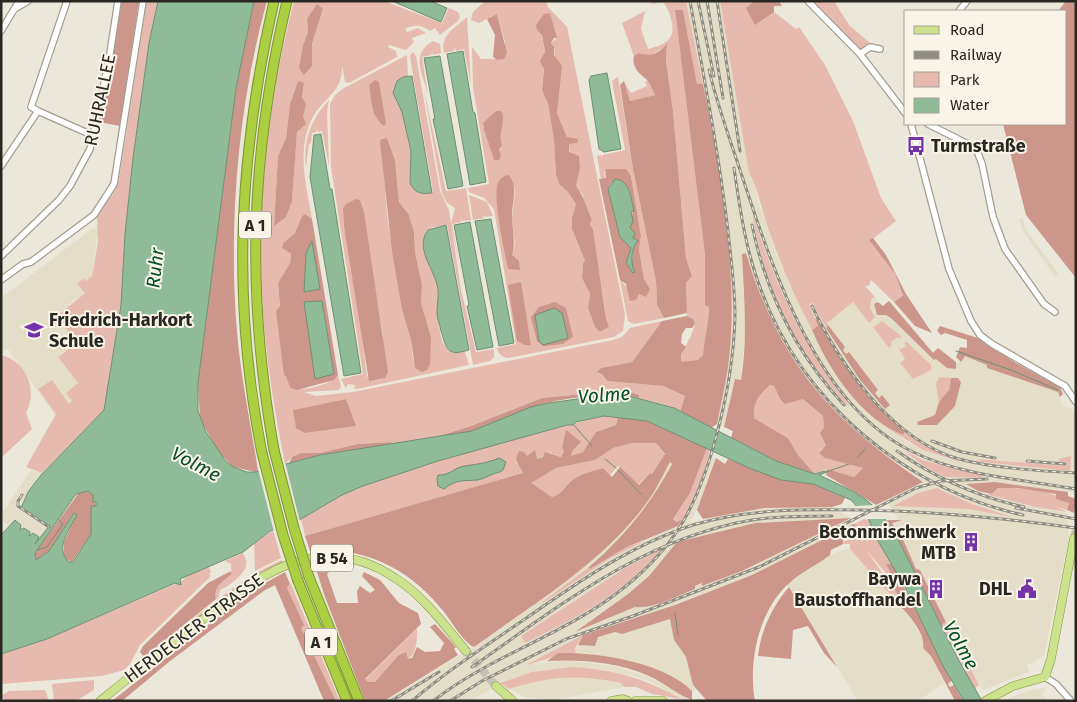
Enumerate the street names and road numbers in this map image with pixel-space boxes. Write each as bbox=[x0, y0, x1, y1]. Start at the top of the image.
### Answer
street label: RUHRALLEE bbox=[80, 52, 120, 148]
road number: A 1 bbox=[239, 212, 271, 238]
road number: B 54 bbox=[311, 544, 353, 572]
street label: HERDECKER STRASSE bbox=[120, 568, 268, 688]
road number: A 1 bbox=[305, 628, 337, 656]

